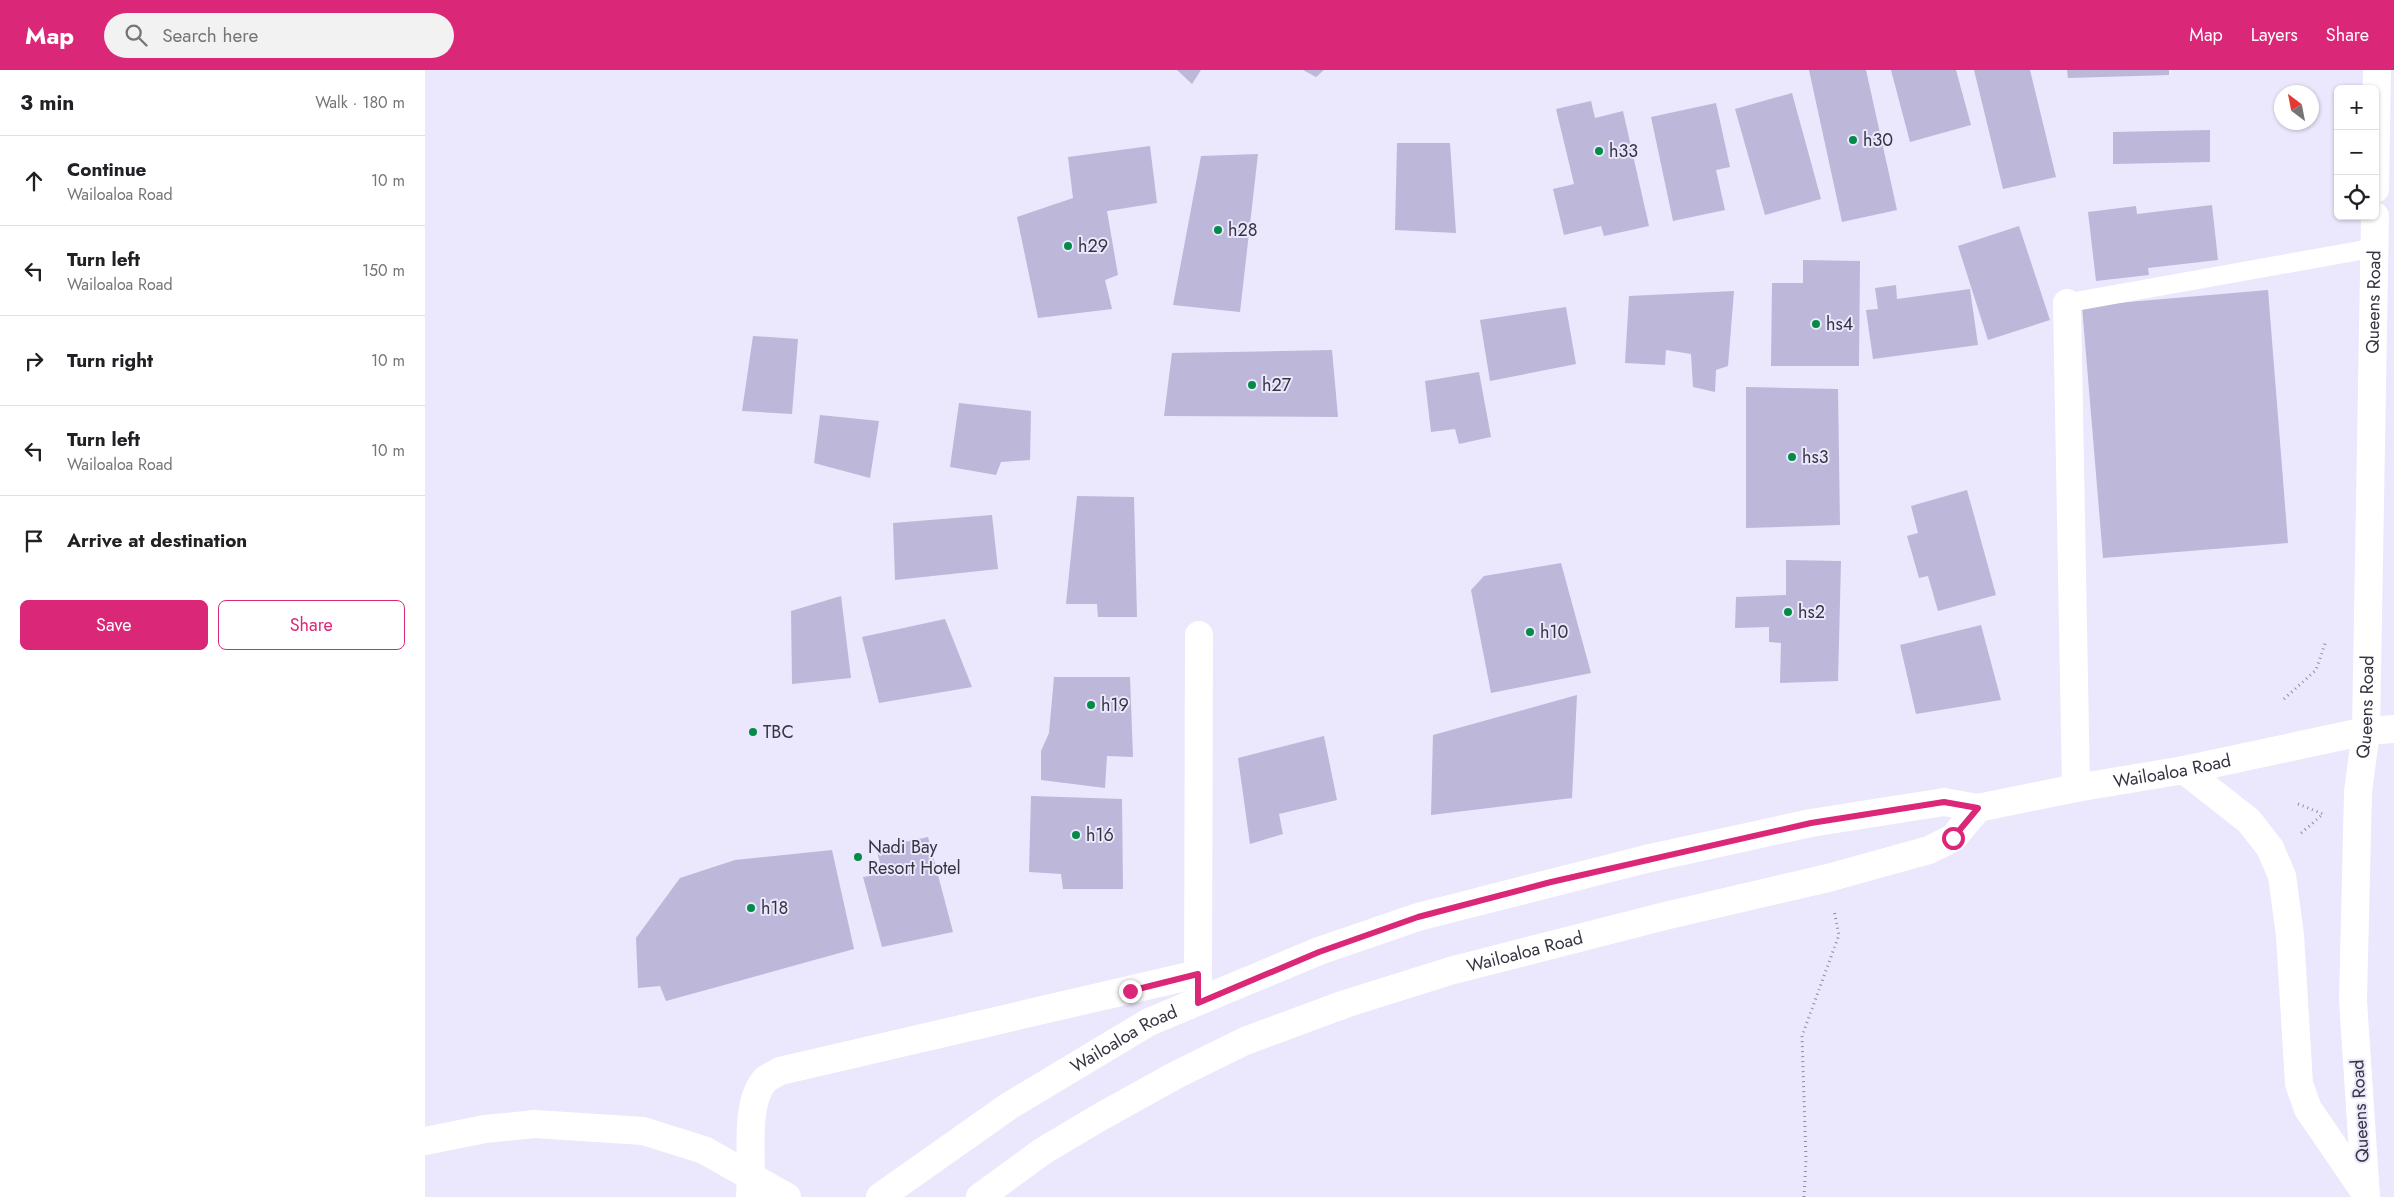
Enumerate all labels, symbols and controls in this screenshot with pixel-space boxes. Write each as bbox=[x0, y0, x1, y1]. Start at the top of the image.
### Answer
search box bbox=[104, 13, 454, 58]
text: Map bbox=[25, 18, 74, 53]
icon: search bbox=[122, 21, 150, 49]
text: Search here bbox=[162, 22, 258, 49]
text: Map bbox=[2189, 22, 2223, 48]
text: Layers bbox=[2251, 22, 2298, 48]
text: Share bbox=[2326, 22, 2369, 48]
north arrow bbox=[2274, 85, 2319, 130]
map controls bbox=[2334, 85, 2379, 220]
button: + bbox=[2334, 85, 2379, 130]
text: 3 min bbox=[20, 88, 74, 118]
text: Walk · 180 m bbox=[315, 91, 405, 114]
place label: h30 bbox=[1863, 127, 1893, 153]
button: − bbox=[2334, 130, 2379, 175]
marker: h30 bbox=[1847, 134, 1859, 146]
place label: h33 bbox=[1609, 138, 1638, 164]
marker: h33 bbox=[1593, 145, 1605, 157]
text: Continue bbox=[67, 156, 146, 183]
icon: ahead bbox=[20, 167, 48, 195]
text: 10 m bbox=[371, 169, 405, 192]
button: locate bbox=[2334, 175, 2379, 220]
text: Wailoaloa Road bbox=[67, 183, 173, 206]
place label: h28 bbox=[1228, 217, 1258, 243]
marker: h28 bbox=[1212, 224, 1224, 236]
place label: h29 bbox=[1078, 233, 1108, 259]
marker: h29 bbox=[1062, 240, 1074, 252]
text: Turn left bbox=[67, 246, 140, 273]
street label: Queens Road bbox=[2360, 250, 2387, 354]
icon: left bbox=[20, 257, 48, 285]
text: 150 m bbox=[362, 259, 405, 282]
text: Wailoaloa Road bbox=[67, 273, 173, 296]
place label: hs4 bbox=[1826, 311, 1853, 337]
marker: hs4 bbox=[1810, 318, 1822, 330]
icon: right bbox=[20, 347, 48, 375]
text: Turn right bbox=[67, 347, 153, 374]
text: 10 m bbox=[371, 349, 405, 372]
place label: h27 bbox=[1262, 372, 1292, 398]
marker: h27 bbox=[1246, 379, 1258, 391]
text: Turn left bbox=[67, 426, 140, 453]
icon: left bbox=[20, 437, 48, 465]
text: 10 m bbox=[371, 439, 405, 462]
place label: hs3 bbox=[1802, 444, 1829, 470]
marker: hs3 bbox=[1786, 451, 1798, 463]
text: Wailoaloa Road bbox=[67, 453, 173, 476]
icon: arrive bbox=[20, 527, 48, 555]
text: Arrive at destination bbox=[67, 527, 247, 554]
place label: hs2 bbox=[1798, 599, 1825, 625]
button: Save bbox=[20, 600, 208, 650]
button: Share bbox=[218, 600, 405, 650]
marker: hs2 bbox=[1782, 606, 1794, 618]
place label: h10 bbox=[1540, 619, 1569, 645]
marker: h10 bbox=[1524, 626, 1536, 638]
street label: Queens Road bbox=[2350, 655, 2380, 760]
place label: h19 bbox=[1101, 692, 1129, 718]
marker: h19 bbox=[1085, 699, 1097, 711]
place label: TBC bbox=[763, 719, 794, 745]
marker: TBC bbox=[747, 726, 759, 738]
street label: Wailoaloa Road bbox=[2111, 747, 2233, 795]
place label: h16 bbox=[1086, 822, 1114, 848]
route start bbox=[1942, 827, 1965, 850]
marker: h16 bbox=[1070, 829, 1082, 841]
place label: Nadi Bay Resort Hotel bbox=[868, 834, 961, 881]
marker: Nadi Bay Resort Hotel bbox=[852, 851, 864, 863]
place label: h18 bbox=[761, 895, 788, 921]
marker: h18 bbox=[745, 902, 757, 914]
street label: Wailoaloa Road bbox=[1464, 925, 1586, 979]
route end bbox=[1119, 980, 1142, 1003]
street label: Wailoaloa Road bbox=[1065, 999, 1181, 1079]
street label: Queens Road bbox=[2344, 1059, 2376, 1163]

